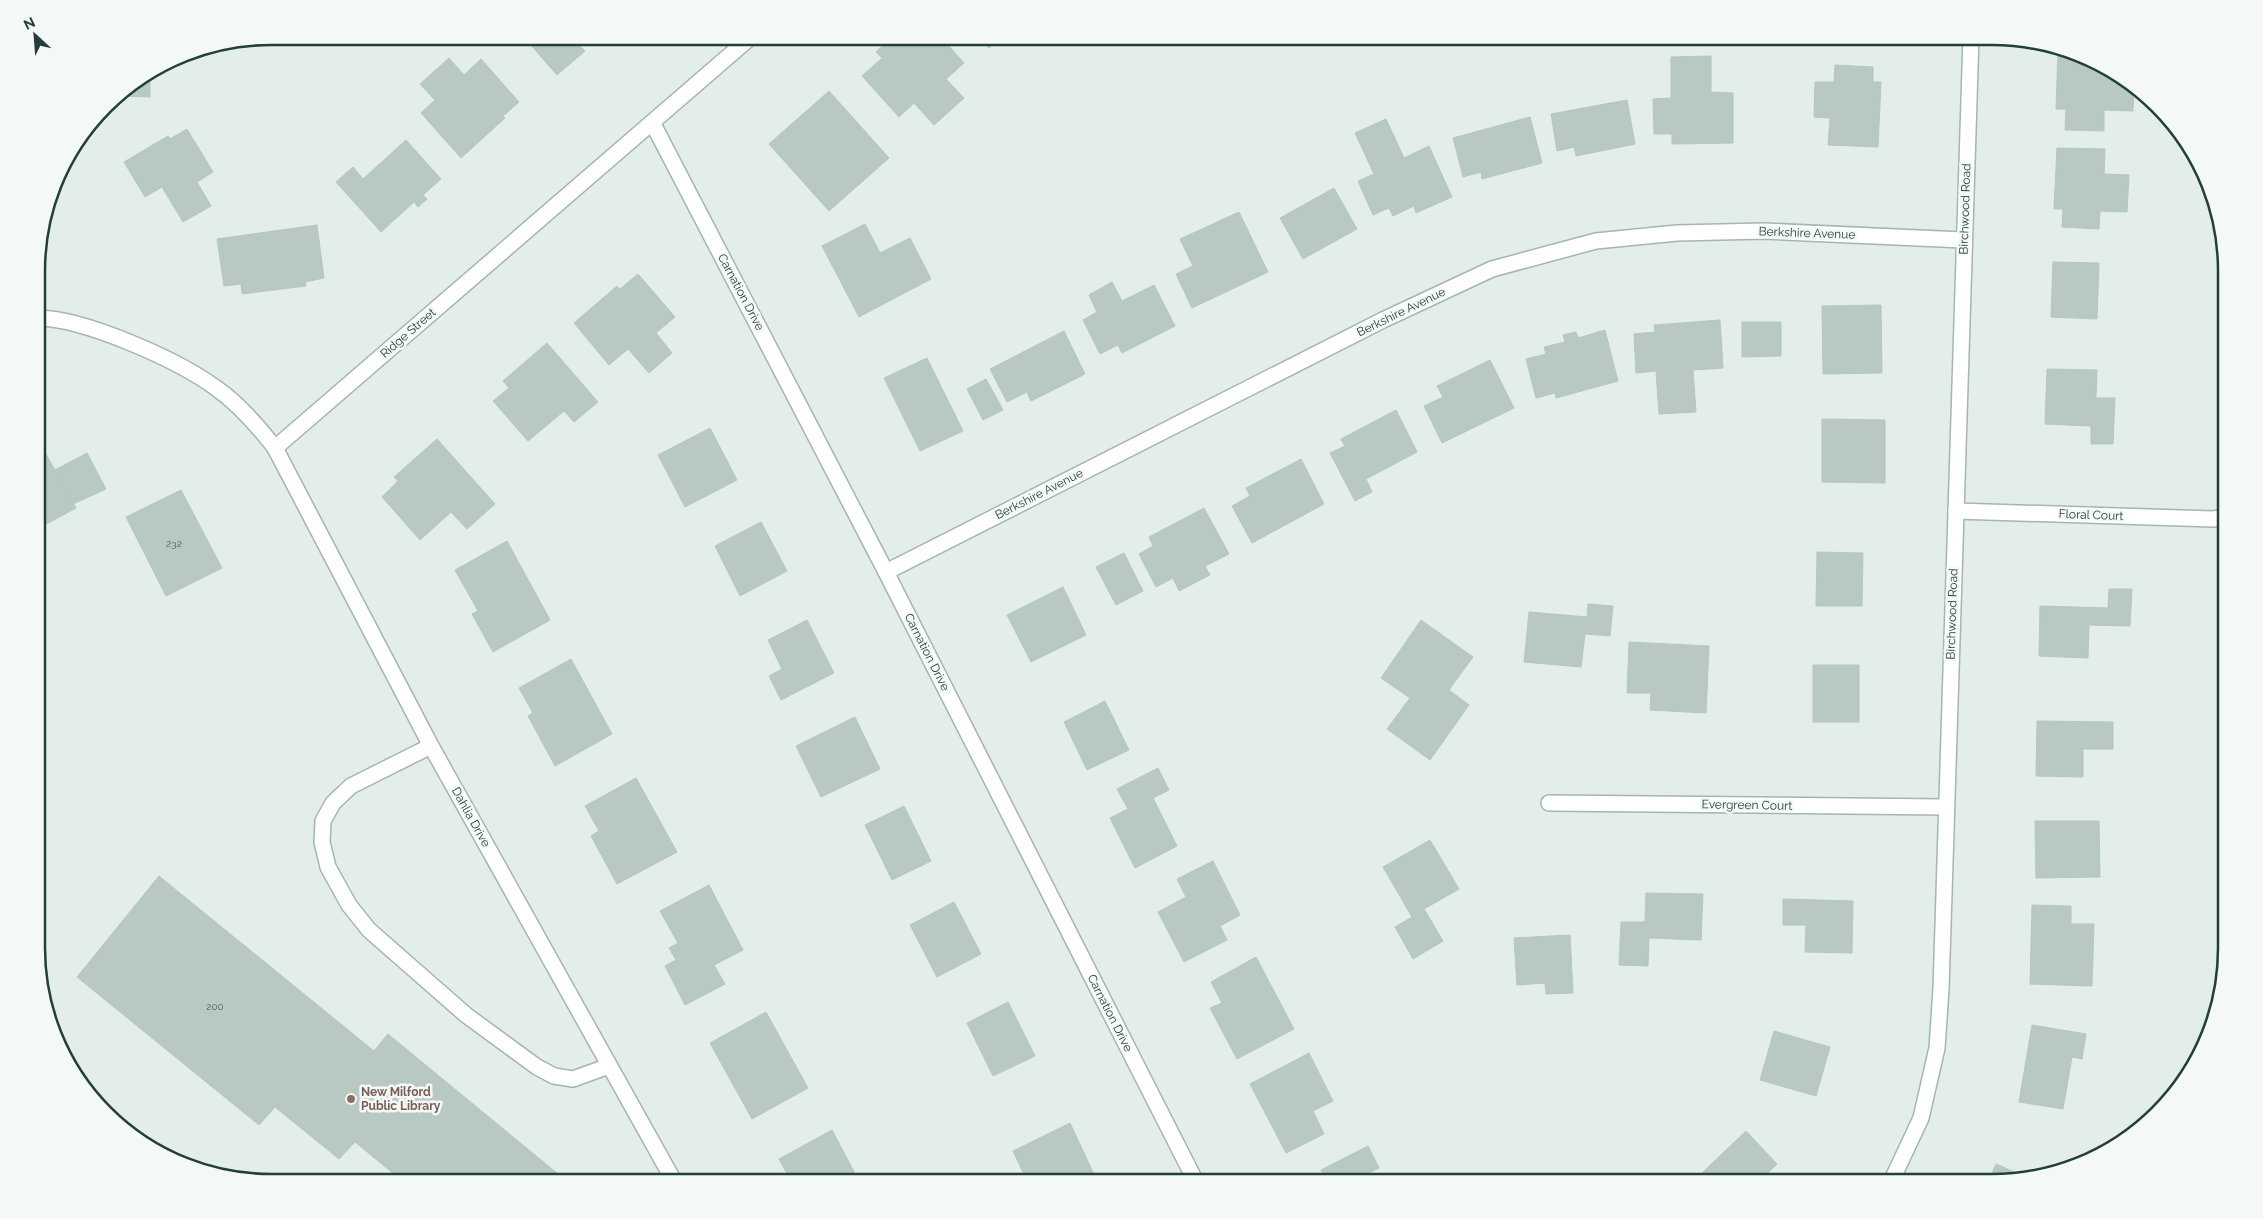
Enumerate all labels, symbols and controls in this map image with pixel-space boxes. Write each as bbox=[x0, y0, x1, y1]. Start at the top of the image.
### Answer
north arrow bbox=[10, 10, 60, 60]
text: N bbox=[21, 14, 38, 33]
street label: Birchwood Road bbox=[1956, 163, 1974, 255]
street label: Berkshire Avenue bbox=[1758, 224, 1856, 242]
street label: Carnation Drive bbox=[715, 251, 767, 333]
street label: Berkshire Avenue bbox=[1354, 284, 1448, 340]
street label: Ridge Street bbox=[377, 305, 439, 361]
street label: Berkshire Avenue bbox=[993, 466, 1085, 522]
street label: Floral Court bbox=[2058, 507, 2124, 523]
house number: 232 bbox=[166, 538, 182, 549]
street label: Birchwood Road bbox=[1943, 568, 1961, 660]
street label: Carnation Drive bbox=[901, 611, 953, 693]
street label: Dahlia Drive bbox=[449, 785, 493, 849]
street label: Evergreen Court bbox=[1702, 797, 1792, 813]
street label: Carnation Drive bbox=[1084, 972, 1136, 1054]
house number: 200 bbox=[206, 1001, 224, 1012]
place label: New Milford Public Library bbox=[361, 1085, 441, 1113]
marker: New Milford Public Library bbox=[345, 1093, 357, 1105]

